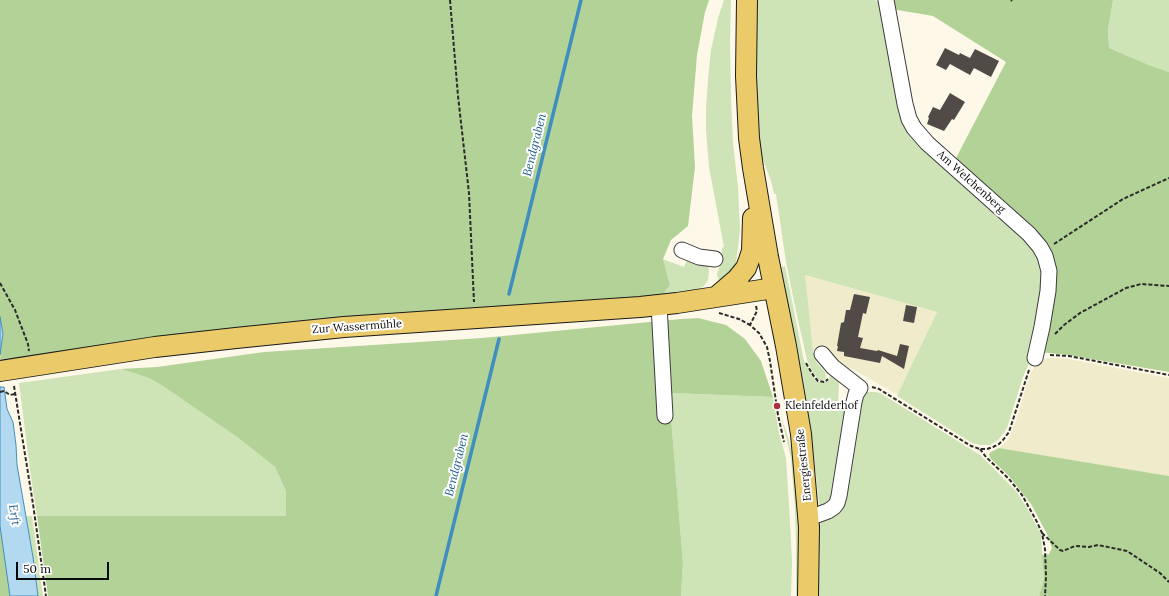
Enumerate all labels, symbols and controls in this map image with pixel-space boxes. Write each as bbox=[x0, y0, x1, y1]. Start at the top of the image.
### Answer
water label: Bendgraben bbox=[520, 112, 550, 178]
street label: Am Welchenberg bbox=[934, 148, 1008, 216]
street label: Zur Wassermühle bbox=[312, 317, 402, 337]
place label: Kleinfelderhof bbox=[785, 399, 858, 413]
marker: Kleinfelderhof bbox=[772, 401, 782, 411]
street label: Energiestraße bbox=[794, 428, 814, 502]
water label: Bendgraben bbox=[442, 432, 472, 498]
water label: Erft bbox=[5, 503, 23, 527]
scale bar bbox=[18, 554, 111, 580]
text: 50 m bbox=[23, 561, 51, 576]

